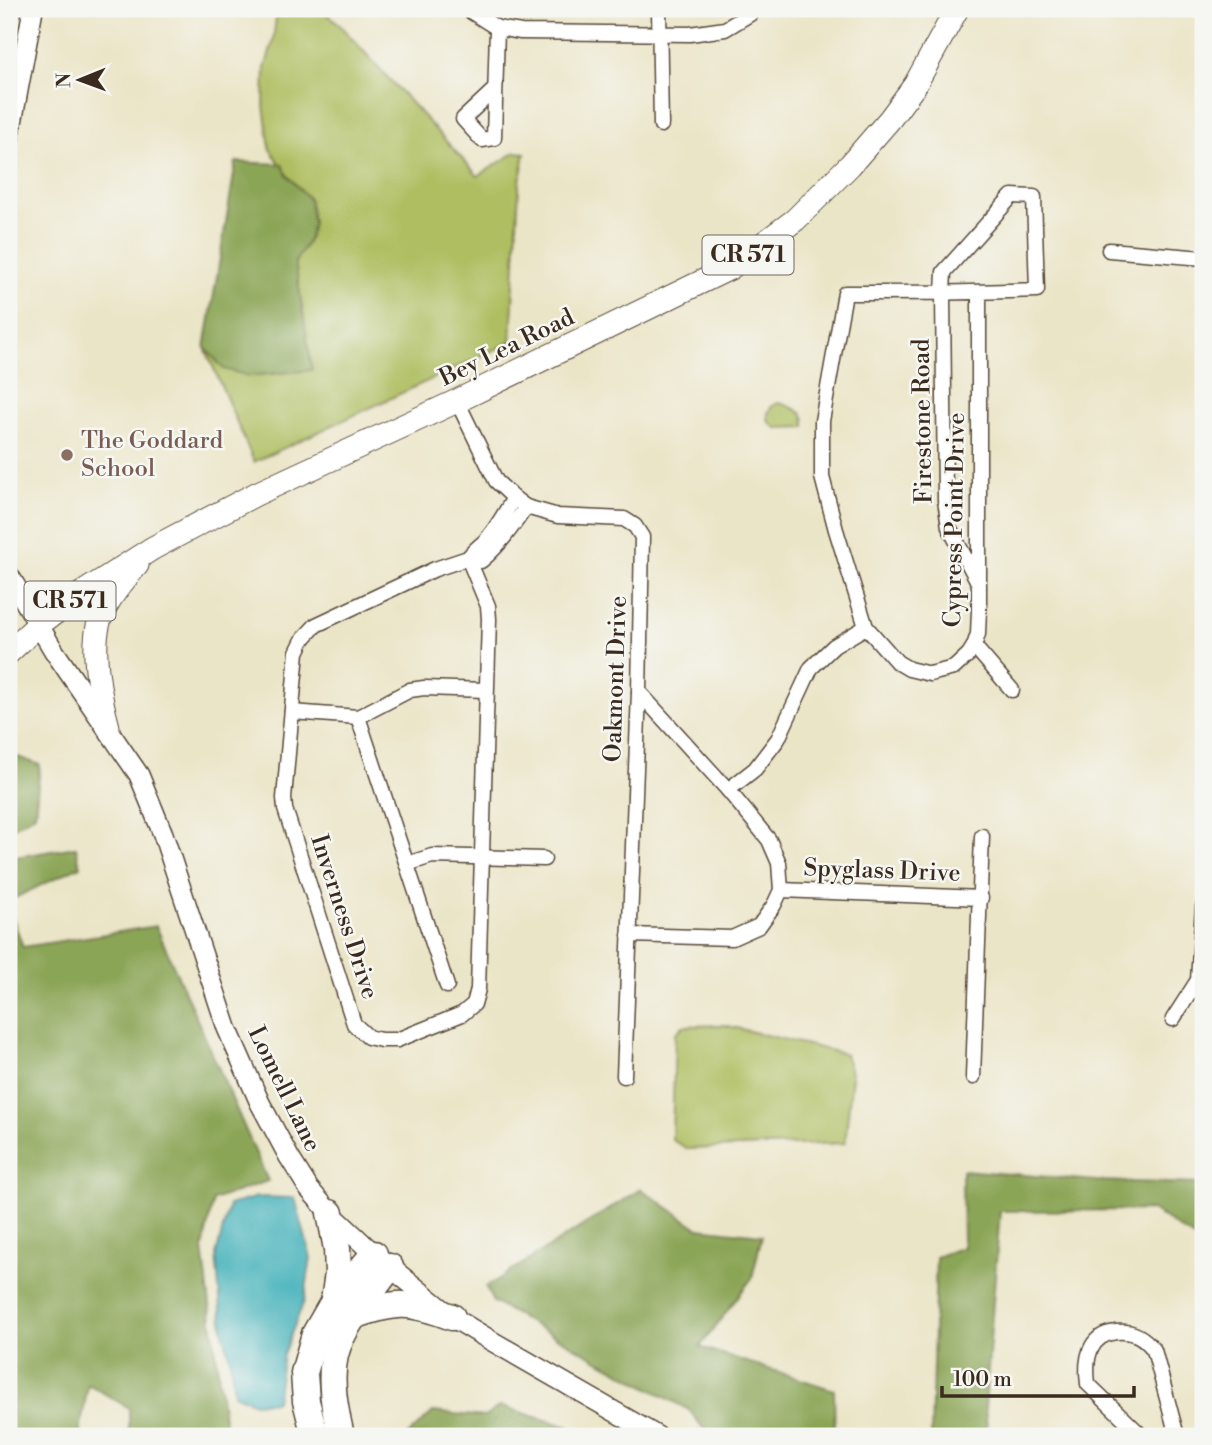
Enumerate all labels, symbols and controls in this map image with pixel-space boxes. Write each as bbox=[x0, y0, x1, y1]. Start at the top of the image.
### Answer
north arrow bbox=[46, 46, 116, 116]
text: N bbox=[52, 73, 76, 88]
road number: CR 571 bbox=[702, 236, 794, 274]
street label: Bey Lea Road bbox=[434, 302, 580, 394]
street label: Firestone Road bbox=[907, 338, 939, 504]
street label: Cypress Point Drive bbox=[938, 412, 972, 628]
place label: The Goddard School bbox=[81, 426, 224, 484]
marker: The Goddard School bbox=[59, 447, 75, 463]
road number: CR 571 bbox=[24, 582, 116, 621]
street label: Oakmont Drive bbox=[598, 595, 634, 763]
street label: Inverness Drive bbox=[303, 831, 385, 1003]
street label: Spyglass Drive bbox=[803, 853, 961, 889]
street label: Lomell Lane bbox=[241, 1021, 327, 1157]
scale bar bbox=[942, 1354, 1135, 1398]
text: 100 m bbox=[953, 1367, 1012, 1393]

